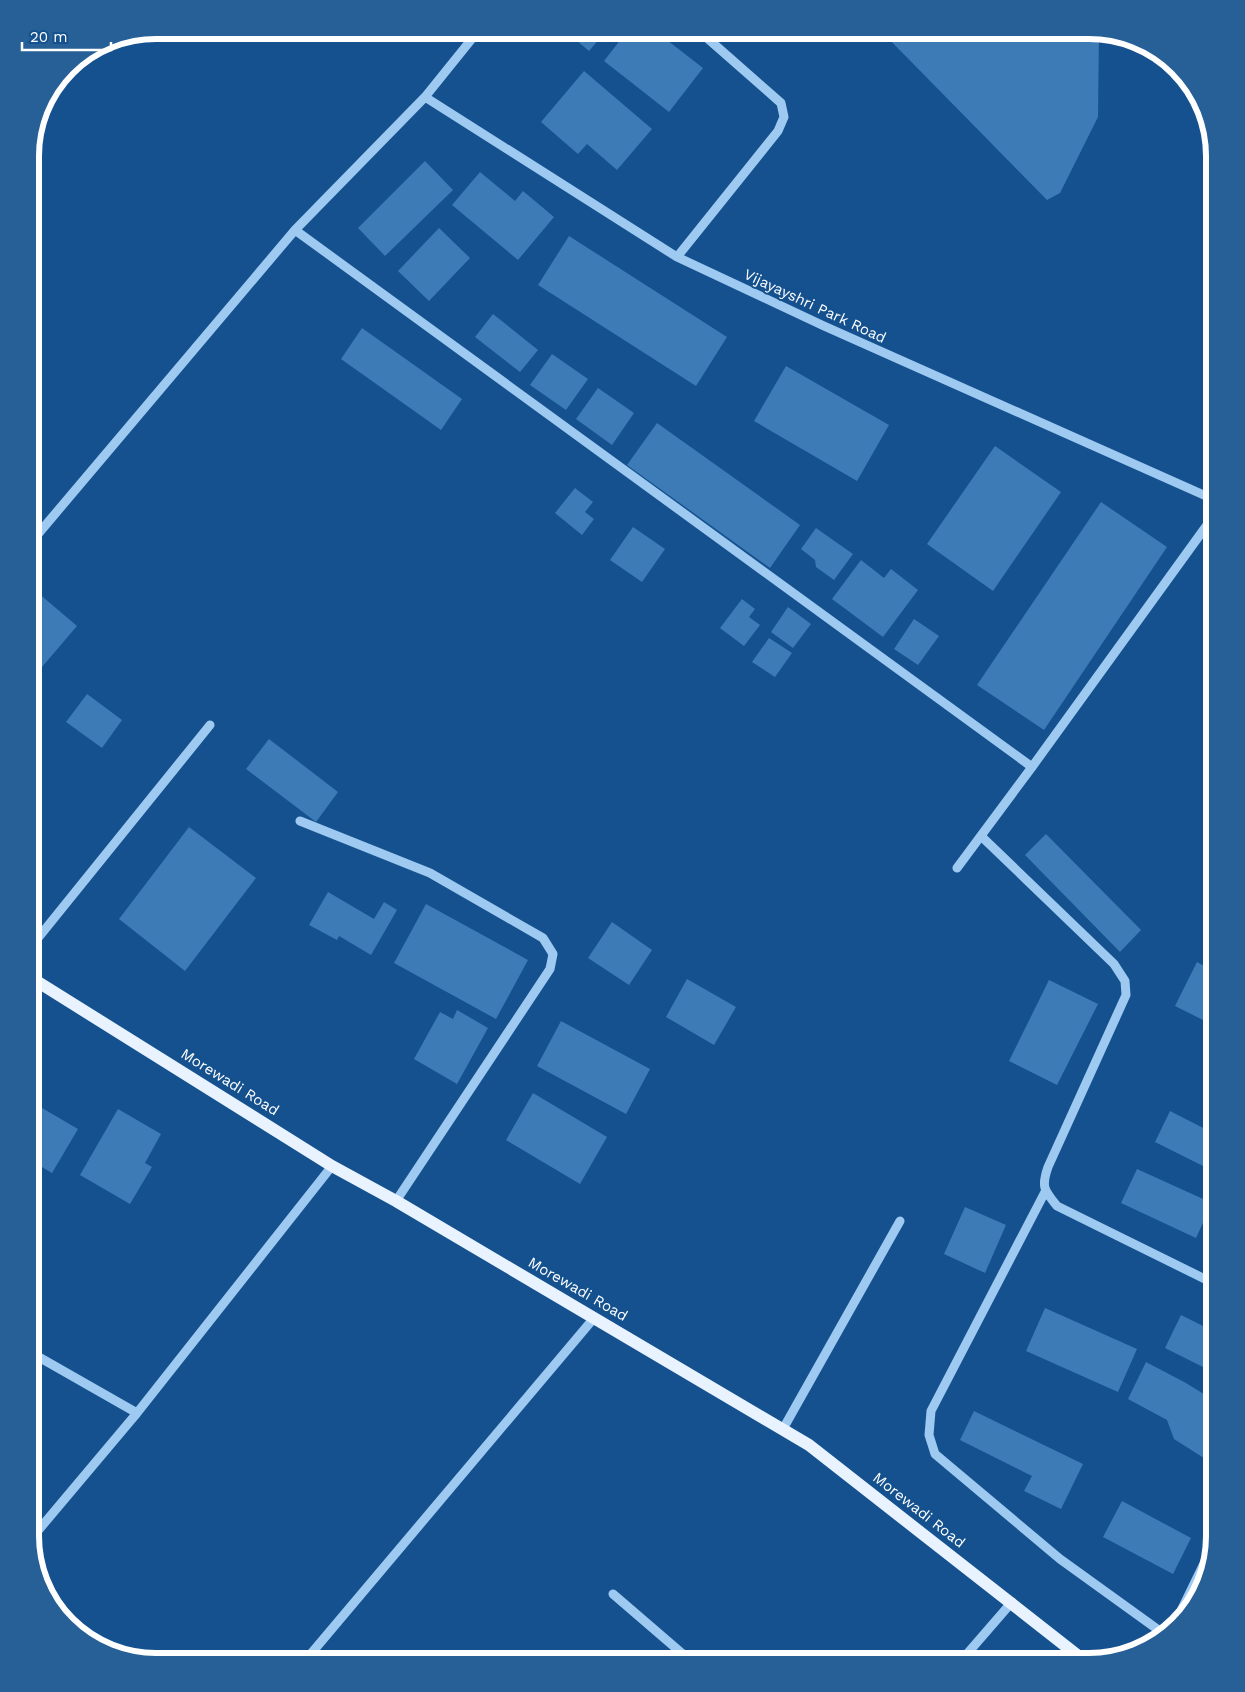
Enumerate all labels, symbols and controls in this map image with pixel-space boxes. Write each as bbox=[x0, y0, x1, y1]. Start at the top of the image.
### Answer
scale bar bbox=[22, 20, 111, 52]
text: 20 m bbox=[30, 28, 68, 46]
street label: Vijayayshri Park Road bbox=[741, 265, 889, 347]
street label: Morewadi Road bbox=[178, 1045, 282, 1119]
street label: Morewadi Road bbox=[525, 1253, 631, 1325]
street label: Morewadi Road bbox=[869, 1468, 969, 1552]

